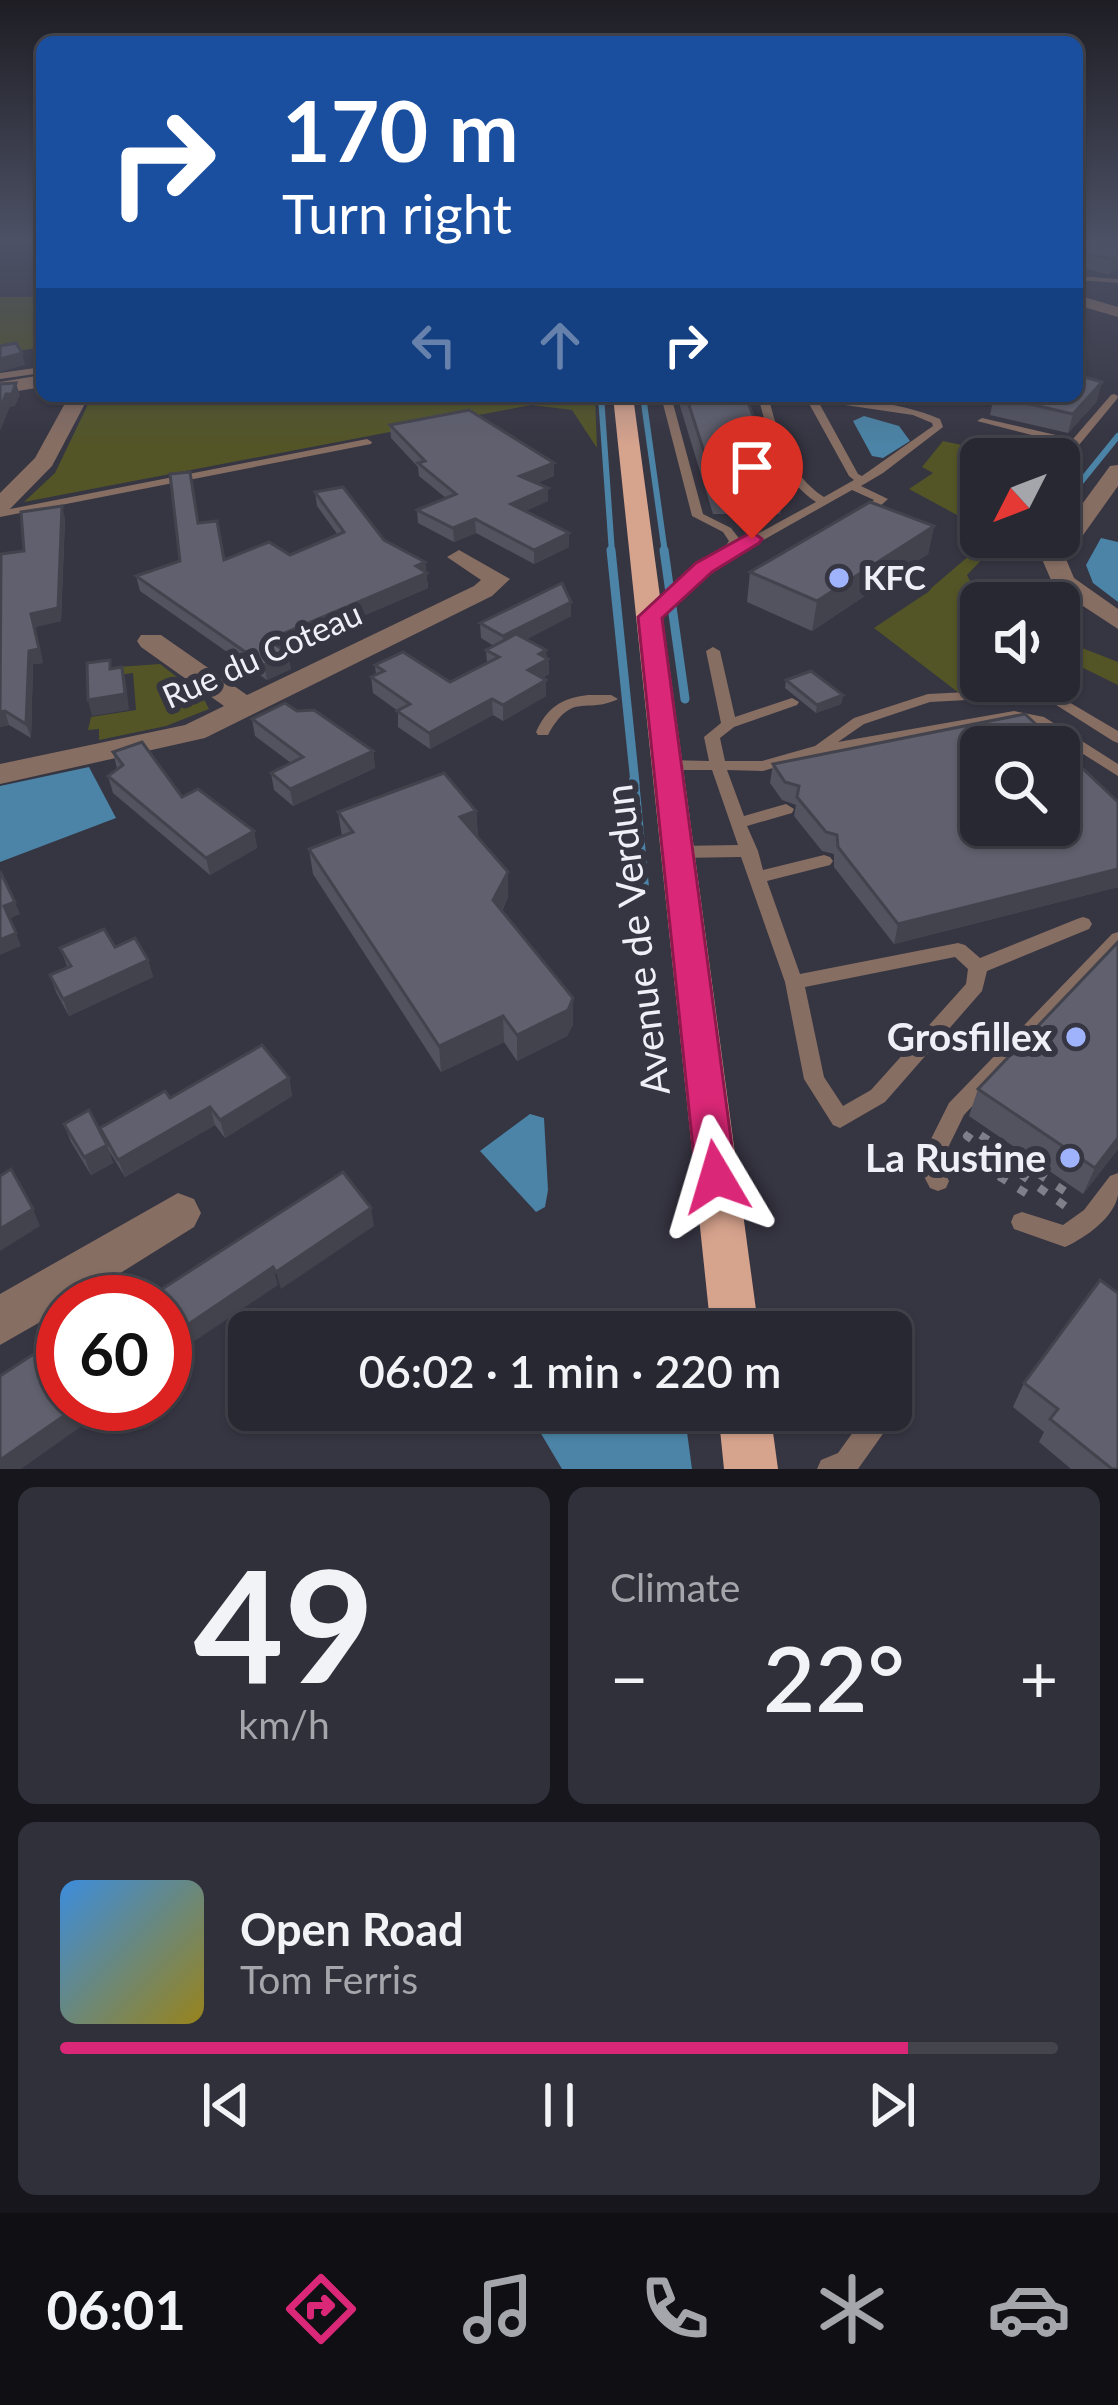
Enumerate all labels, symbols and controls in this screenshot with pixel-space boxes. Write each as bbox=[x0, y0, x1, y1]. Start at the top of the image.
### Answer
text: 170 m bbox=[282, 79, 519, 180]
icon: right bbox=[84, 84, 240, 240]
text: Turn right bbox=[282, 181, 512, 246]
icon: left bbox=[401, 312, 467, 378]
icon: ahead bbox=[527, 312, 593, 378]
icon: right bbox=[653, 312, 719, 378]
pin bbox=[701, 416, 803, 539]
icon: arrive bbox=[719, 434, 785, 500]
north arrow bbox=[960, 438, 1080, 558]
map controls bbox=[960, 438, 1080, 846]
place label: KFC bbox=[863, 557, 926, 597]
marker: KFC bbox=[826, 565, 852, 591]
button: sound bbox=[960, 582, 1080, 702]
street label: Rue du Coteau bbox=[156, 592, 367, 716]
button: search bbox=[960, 726, 1080, 846]
street label: Avenue de Verdun bbox=[594, 782, 678, 1098]
place label: Grosfillex bbox=[887, 1013, 1053, 1059]
marker: Grosfillex bbox=[1063, 1024, 1089, 1050]
position arrow bbox=[653, 1114, 779, 1240]
place label: La Rustine bbox=[865, 1134, 1046, 1180]
marker: La Rustine bbox=[1057, 1145, 1083, 1171]
speed limit sign: 60 bbox=[36, 1275, 192, 1431]
text: 06:02 · 1 min · 220 m bbox=[359, 1344, 781, 1398]
text: 49 bbox=[194, 1529, 374, 1716]
text: Climate bbox=[610, 1564, 740, 1610]
text: 22° bbox=[763, 1623, 905, 1731]
text: − bbox=[610, 1638, 648, 1717]
text: + bbox=[1020, 1638, 1058, 1717]
text: km/h bbox=[238, 1701, 330, 1747]
text: Open Road bbox=[240, 1902, 464, 1956]
text: Tom Ferris bbox=[240, 1956, 418, 2002]
icon: previous bbox=[193, 2072, 259, 2138]
icon: pause bbox=[526, 2072, 592, 2138]
icon: next bbox=[859, 2072, 925, 2138]
icon: directions bbox=[279, 2267, 363, 2351]
icon: music bbox=[456, 2267, 540, 2351]
icon: phone bbox=[633, 2267, 717, 2351]
icon: climate bbox=[810, 2267, 894, 2351]
icon: car bbox=[987, 2267, 1071, 2351]
text: 06:01 bbox=[47, 2277, 186, 2342]

